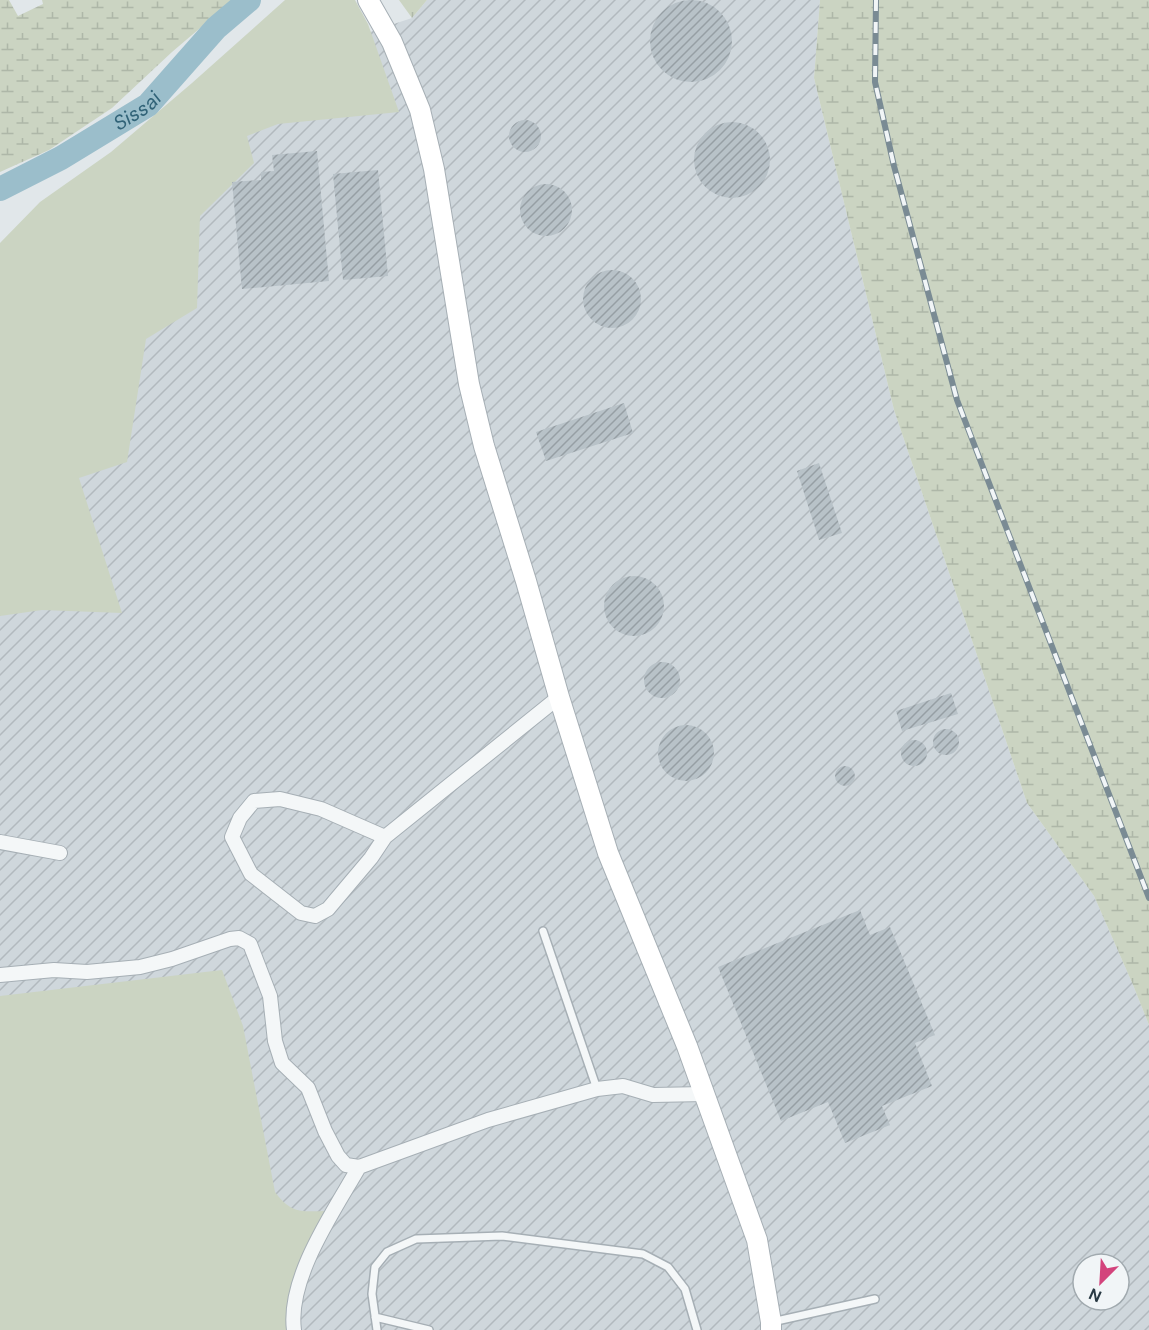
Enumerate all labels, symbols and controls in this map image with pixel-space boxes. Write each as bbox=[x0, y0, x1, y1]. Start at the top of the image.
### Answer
water label: Sissai bbox=[108, 85, 168, 136]
north arrow bbox=[1071, 1252, 1131, 1312]
text: N bbox=[1086, 1283, 1105, 1307]

